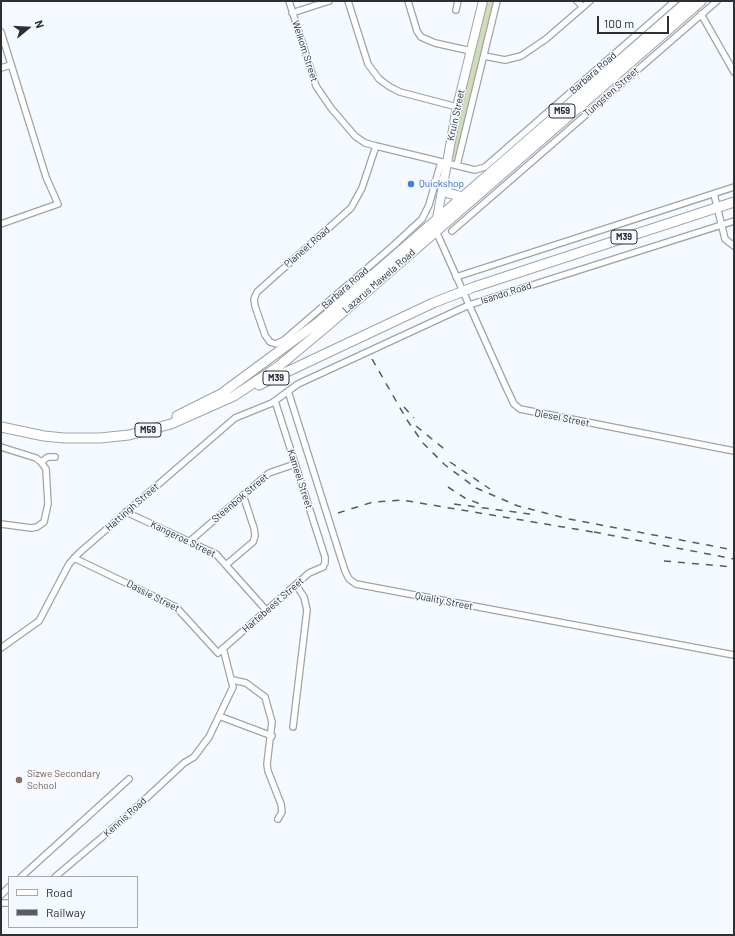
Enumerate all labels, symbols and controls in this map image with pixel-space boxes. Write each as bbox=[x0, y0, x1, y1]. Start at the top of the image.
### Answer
north arrow bbox=[8, 8, 48, 48]
scale bar bbox=[599, 8, 671, 34]
text: 100 m bbox=[604, 16, 634, 30]
text: N bbox=[33, 19, 47, 30]
street label: Welkom Street bbox=[289, 19, 321, 83]
street label: Barbara Road bbox=[567, 49, 619, 97]
street label: Tungsten Street bbox=[581, 65, 641, 119]
street label: Kruin Street bbox=[445, 88, 467, 142]
road number: M59 bbox=[549, 104, 575, 118]
place label: Quickshop bbox=[419, 178, 464, 190]
marker: Quickshop bbox=[406, 179, 416, 189]
street label: Planeet Road bbox=[282, 224, 332, 270]
road number: M39 bbox=[611, 230, 637, 244]
street label: Lazarus Mawela Road bbox=[340, 246, 418, 316]
street label: Barbara Road bbox=[319, 264, 371, 312]
street label: Isando Road bbox=[479, 279, 533, 307]
road number: M39 bbox=[263, 371, 289, 385]
street label: Diesel Street bbox=[534, 407, 590, 429]
road number: M59 bbox=[135, 423, 161, 437]
street label: Kameel Street bbox=[285, 448, 315, 510]
street label: Steenbok Street bbox=[209, 471, 271, 525]
street label: Hattingh Street bbox=[103, 481, 161, 533]
street label: Kangeroe Street bbox=[148, 518, 218, 560]
street label: Hartebeest Street bbox=[240, 575, 306, 635]
street label: Dassie Street bbox=[124, 578, 182, 614]
street label: Quality Street bbox=[414, 590, 474, 612]
place label: Sizwe Secondary School bbox=[27, 768, 100, 792]
marker: Sizwe Secondary School bbox=[14, 775, 24, 785]
street label: Kennis Road bbox=[101, 795, 149, 839]
legend bbox=[8, 876, 138, 928]
text: Road bbox=[46, 885, 73, 899]
text: Railway bbox=[46, 905, 85, 919]

